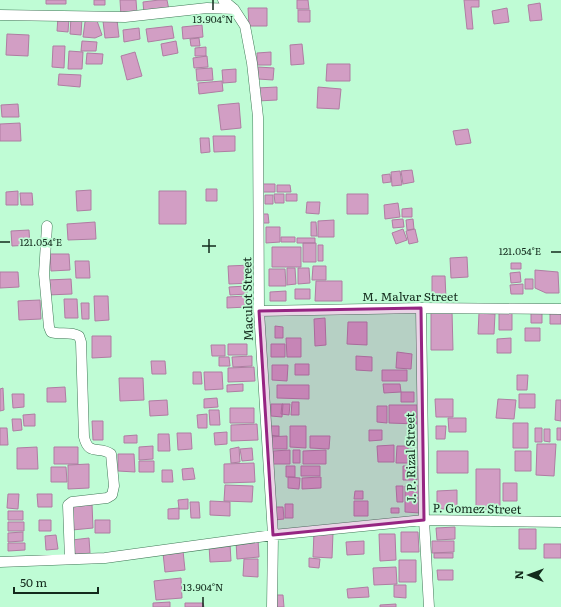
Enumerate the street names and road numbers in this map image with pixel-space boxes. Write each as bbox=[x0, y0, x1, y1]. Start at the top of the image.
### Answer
street label: Maculot Street bbox=[237, 257, 257, 341]
street label: M. Malvar Street bbox=[362, 287, 458, 305]
street label: J. P. Rizal Street bbox=[400, 412, 420, 504]
street label: P. Gomez Street bbox=[432, 498, 522, 518]

